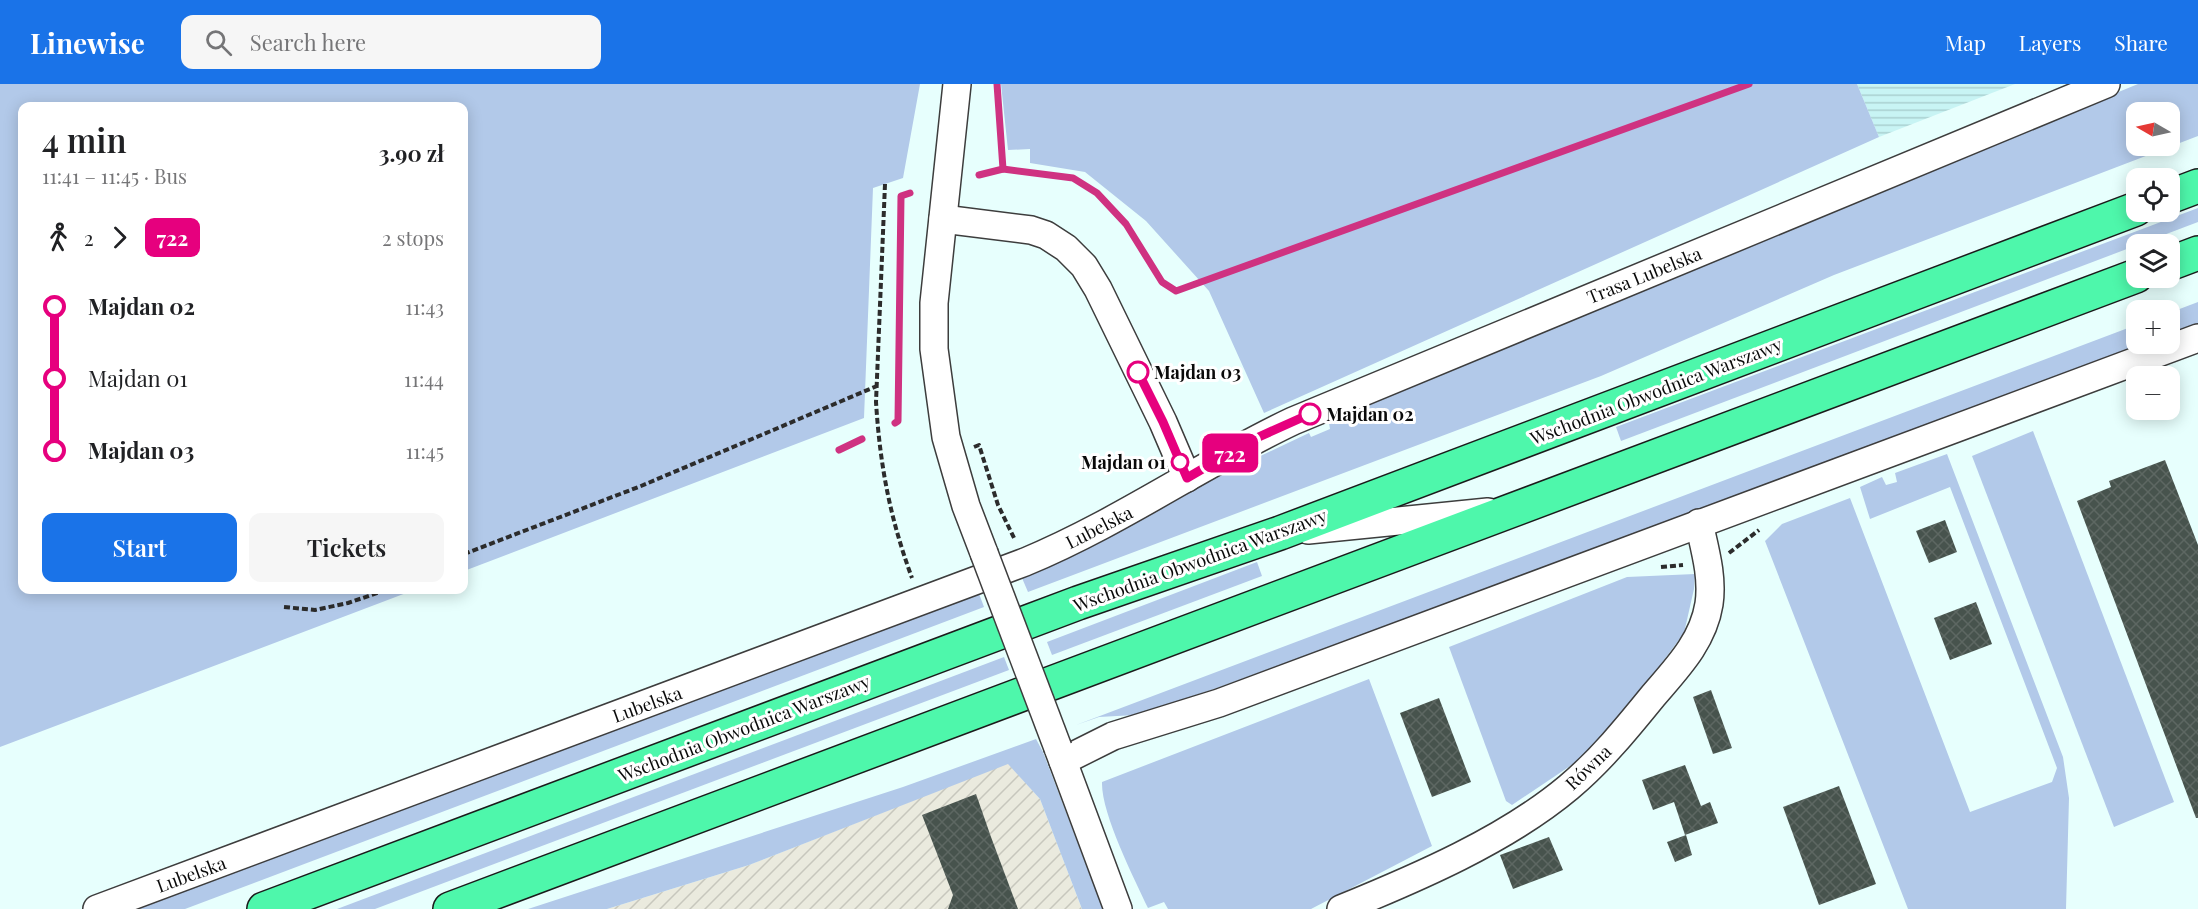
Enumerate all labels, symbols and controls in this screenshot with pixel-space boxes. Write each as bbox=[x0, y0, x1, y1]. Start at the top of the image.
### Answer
search box bbox=[181, 15, 601, 69]
text: Linewise bbox=[30, 24, 145, 61]
icon: search bbox=[202, 26, 235, 59]
text: Search here bbox=[250, 27, 366, 57]
text: Map bbox=[1945, 28, 1986, 56]
text: Layers bbox=[2019, 28, 2081, 56]
text: Share bbox=[2114, 28, 2168, 56]
north arrow bbox=[2126, 102, 2180, 156]
map controls bbox=[2126, 102, 2180, 420]
text: 4 min bbox=[42, 117, 127, 161]
text: 3.90 zł bbox=[379, 138, 444, 168]
text: 11:41 – 11:45 · Bus bbox=[42, 162, 187, 189]
button: locate bbox=[2126, 168, 2180, 222]
icon: walk bbox=[42, 221, 75, 254]
icon: forward bbox=[103, 221, 136, 254]
text: 722 bbox=[157, 223, 188, 251]
text: 2 bbox=[84, 224, 94, 251]
text: 2 stops bbox=[382, 224, 444, 251]
button: layers bbox=[2126, 234, 2180, 288]
street label: Trasa Lubelska bbox=[1583, 241, 1705, 309]
text: Majdan 02 bbox=[88, 291, 195, 321]
text: 11:43 bbox=[405, 293, 444, 320]
button: + bbox=[2126, 300, 2180, 354]
street label: Wschodnia Obwodnica Warszawy bbox=[1526, 332, 1785, 451]
place label: Majdan 03 bbox=[1154, 360, 1241, 384]
marker: Majdan 03 bbox=[1127, 361, 1149, 383]
text: Majdan 01 bbox=[88, 363, 188, 393]
text: 11:44 bbox=[404, 365, 444, 392]
button: − bbox=[2126, 366, 2180, 420]
place label: Majdan 02 bbox=[1326, 402, 1414, 426]
marker: Majdan 02 bbox=[1299, 403, 1321, 425]
line badge: 722 bbox=[1196, 434, 1264, 472]
text: Majdan 03 bbox=[88, 435, 194, 465]
text: 11:45 bbox=[406, 437, 444, 464]
text: 722 bbox=[1214, 439, 1246, 467]
place label: Majdan 01 bbox=[1081, 450, 1166, 474]
marker: Majdan 01 bbox=[1171, 453, 1189, 471]
street label: Lubelska bbox=[1061, 500, 1137, 554]
street label: Wschodnia Obwodnica Warszawy bbox=[1069, 503, 1330, 617]
button: Start bbox=[42, 513, 237, 582]
button: Tickets bbox=[249, 513, 444, 582]
street label: Wschodnia Obwodnica Warszawy bbox=[614, 669, 873, 788]
street label: Lubelska bbox=[609, 680, 685, 728]
street label: Równa bbox=[1560, 739, 1616, 795]
street label: Lubelska bbox=[153, 850, 229, 898]

